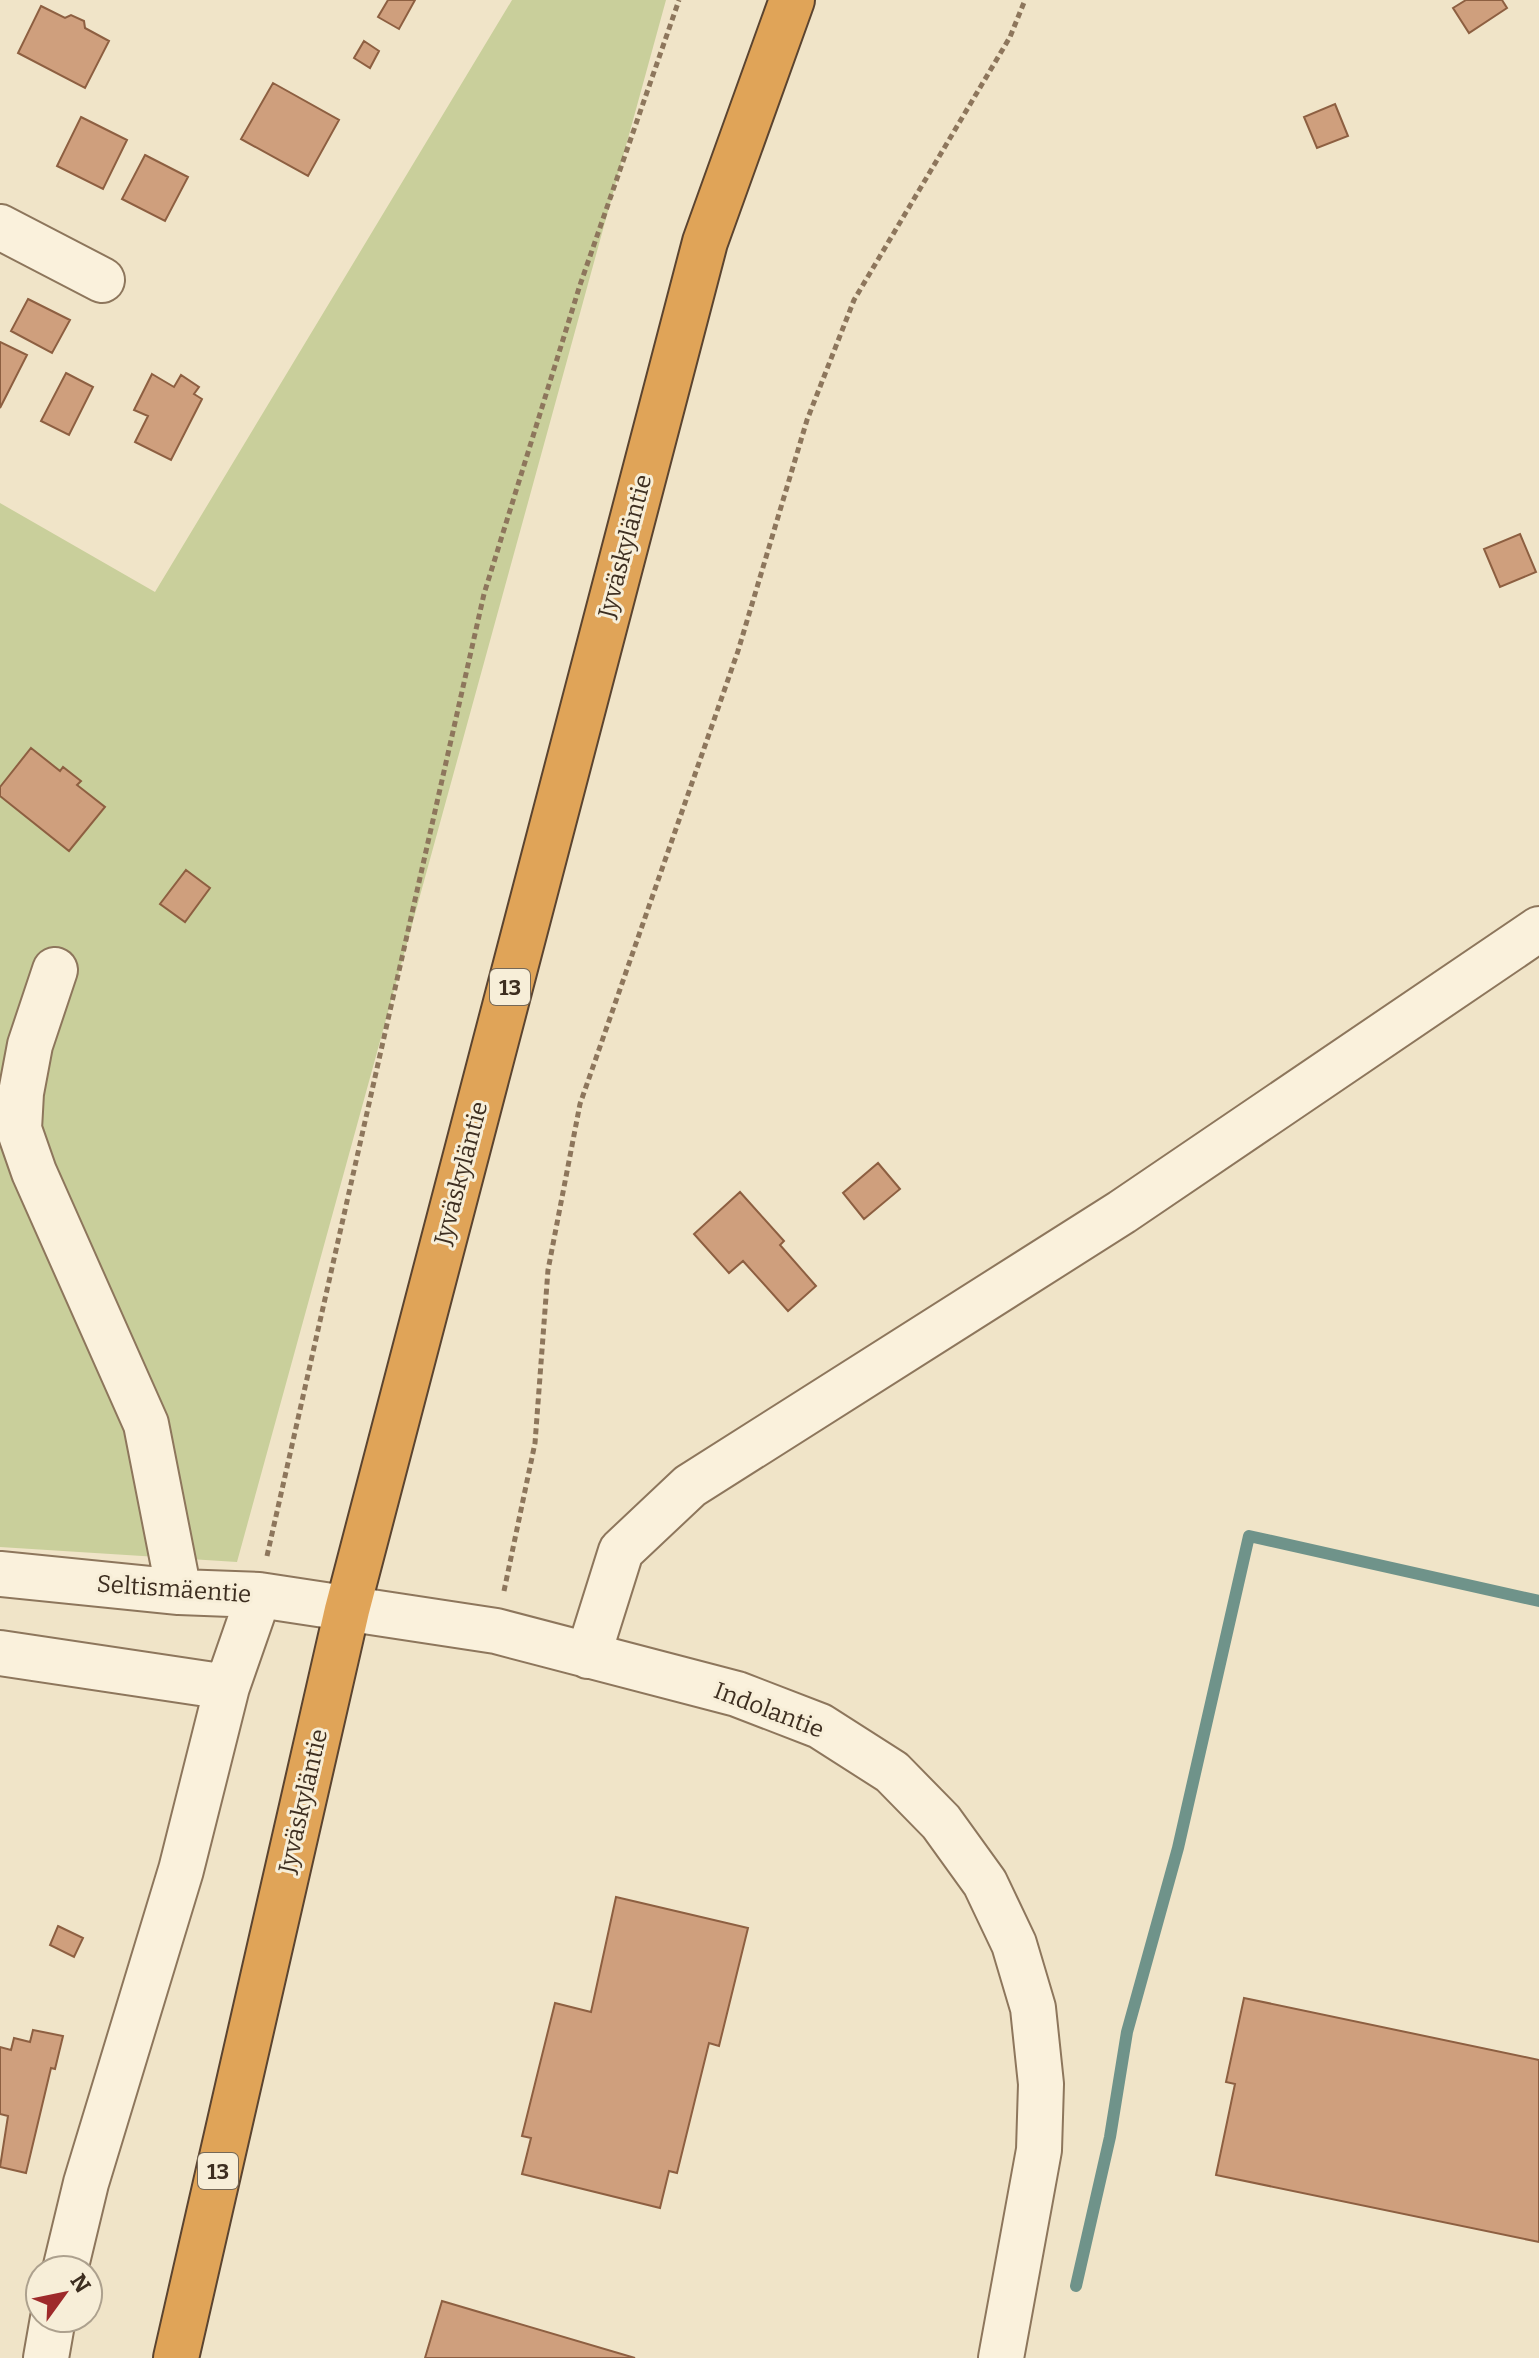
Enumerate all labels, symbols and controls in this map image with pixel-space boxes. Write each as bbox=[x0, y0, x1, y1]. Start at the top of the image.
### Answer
street label: Jyväskyläntie bbox=[592, 471, 658, 622]
road number: 13 bbox=[490, 969, 530, 1005]
street label: Jyväskyläntie bbox=[428, 1098, 494, 1249]
street label: Seltismäentie bbox=[96, 1570, 252, 1608]
street label: Indolantie bbox=[710, 1676, 828, 1744]
street label: Jyväskyläntie bbox=[273, 1726, 333, 1877]
road number: 13 bbox=[198, 2153, 238, 2189]
north arrow bbox=[24, 2254, 104, 2334]
text: N bbox=[64, 2269, 96, 2298]

